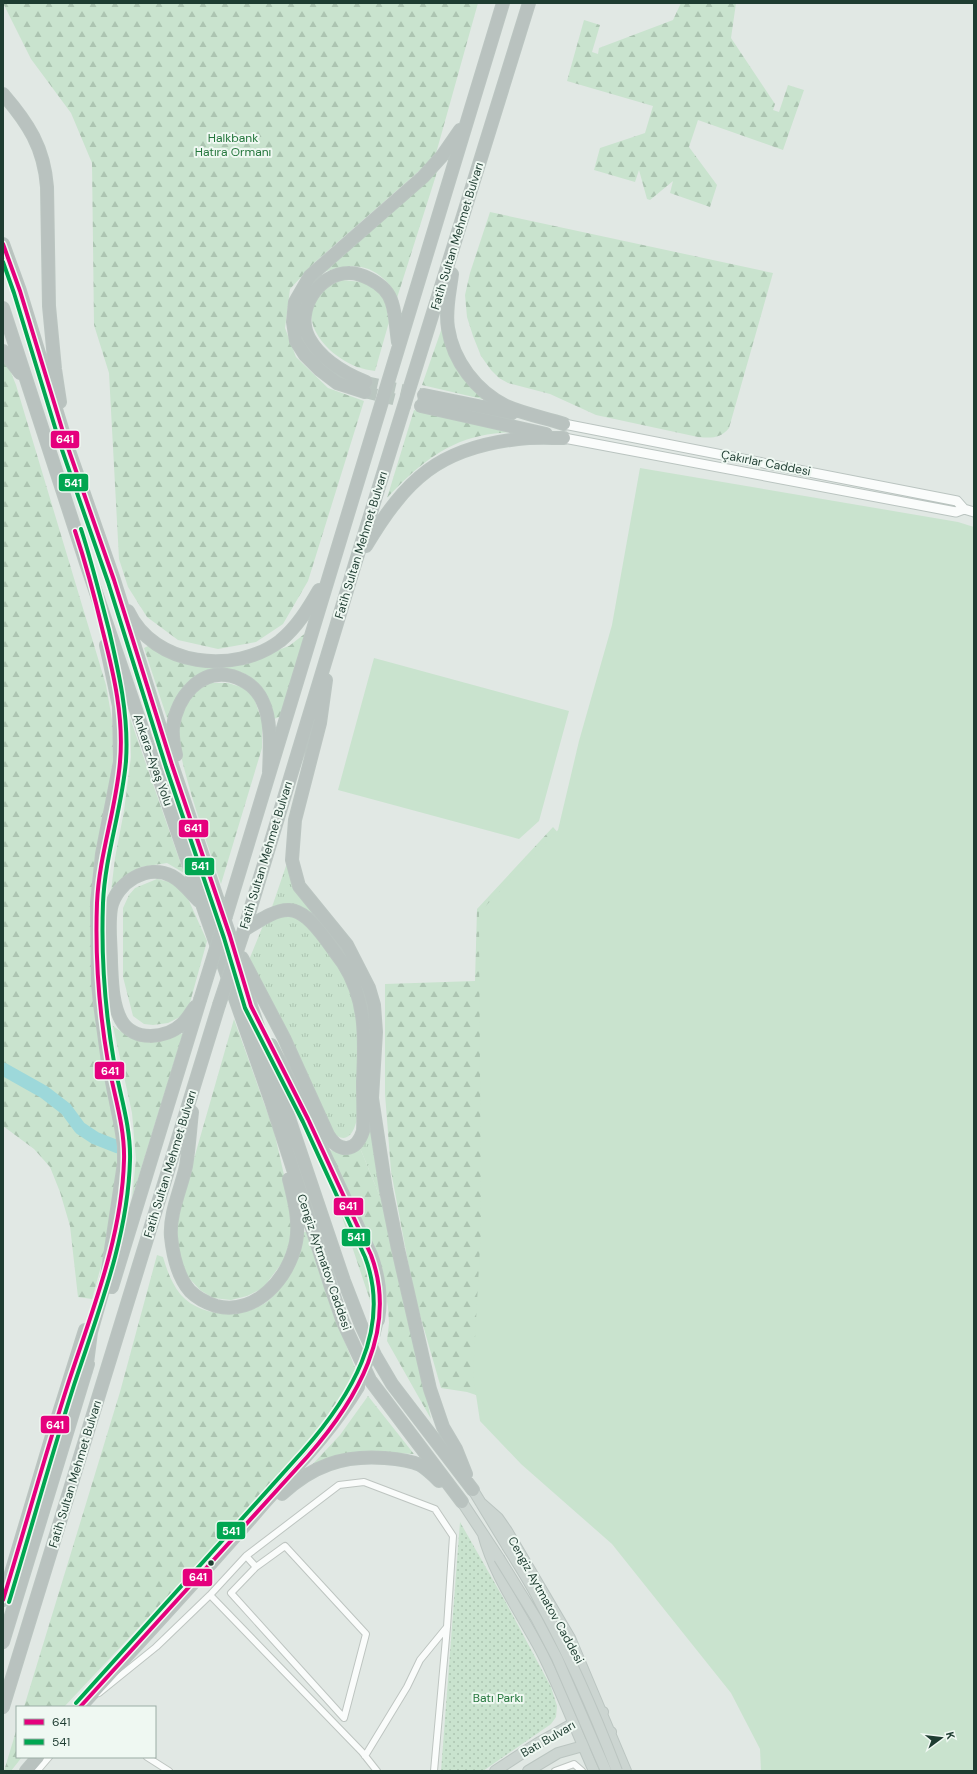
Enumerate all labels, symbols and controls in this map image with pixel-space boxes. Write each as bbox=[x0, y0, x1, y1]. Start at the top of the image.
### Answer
park label: Halkbank Hatıra Ormanı bbox=[195, 130, 271, 160]
street label: Fatih Sultan Mehmet Bulvarı bbox=[427, 160, 487, 312]
line badge: 641 bbox=[50, 430, 80, 449]
text: 641 bbox=[56, 432, 74, 446]
street label: Çakırlar Caddesi bbox=[720, 446, 812, 480]
street label: Fatih Sultan Mehmet Bulvarı bbox=[331, 469, 391, 621]
line badge: 541 bbox=[58, 473, 89, 492]
text: 541 bbox=[64, 476, 82, 490]
street label: Ankara-Ayaş Yolu bbox=[130, 712, 176, 808]
street label: Fatih Sultan Mehmet Bulvarı bbox=[236, 779, 296, 931]
line badge: 641 bbox=[178, 819, 209, 838]
text: 641 bbox=[184, 821, 202, 835]
line badge: 541 bbox=[184, 857, 215, 876]
text: 541 bbox=[191, 859, 209, 873]
line badge: 641 bbox=[94, 1061, 125, 1080]
text: 641 bbox=[101, 1064, 119, 1078]
street label: Fatih Sultan Mehmet Bulvarı bbox=[140, 1088, 200, 1240]
street label: Cengiz Aytmatov Caddesi bbox=[293, 1192, 355, 1332]
line badge: 641 bbox=[333, 1197, 364, 1216]
text: 641 bbox=[339, 1199, 357, 1213]
line badge: 541 bbox=[341, 1228, 371, 1247]
text: 541 bbox=[347, 1230, 365, 1244]
street label: Fatih Sultan Mehmet Bulvarı bbox=[45, 1398, 105, 1550]
line badge: 641 bbox=[40, 1415, 70, 1434]
text: 641 bbox=[46, 1418, 64, 1432]
line badge: 541 bbox=[216, 1521, 246, 1540]
text: 541 bbox=[222, 1524, 240, 1538]
street label: Cengiz Aytmatov Caddesi bbox=[504, 1534, 588, 1667]
unlabelled marker bbox=[206, 1558, 216, 1568]
line badge: 641 bbox=[182, 1568, 213, 1587]
text: 641 bbox=[189, 1570, 207, 1584]
park label: Batı Parkı bbox=[473, 1690, 523, 1706]
legend bbox=[16, 1706, 156, 1758]
text: 641 bbox=[52, 1714, 71, 1730]
street label: Batı Bulvarı bbox=[518, 1717, 578, 1761]
north arrow bbox=[921, 1718, 961, 1758]
text: K bbox=[943, 1730, 958, 1741]
text: 541 bbox=[52, 1734, 70, 1750]

